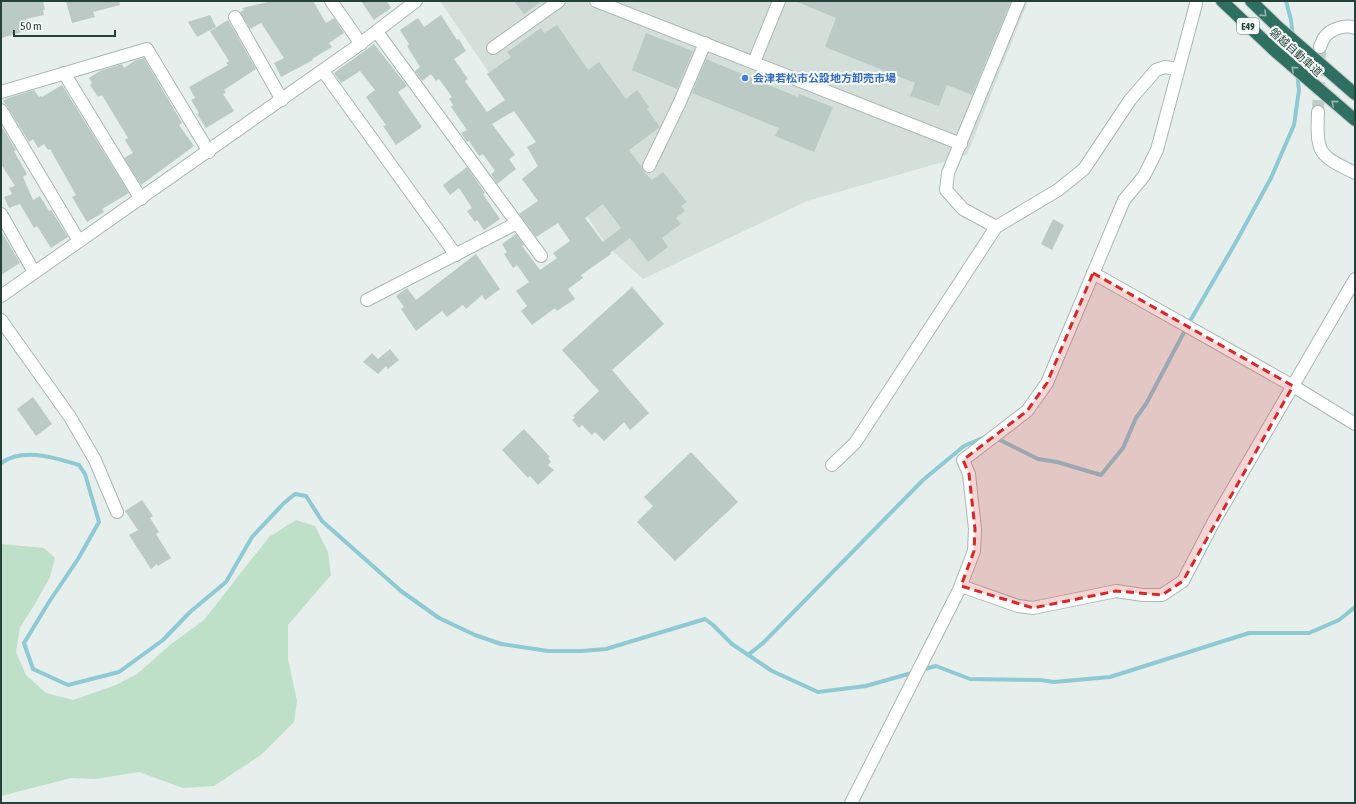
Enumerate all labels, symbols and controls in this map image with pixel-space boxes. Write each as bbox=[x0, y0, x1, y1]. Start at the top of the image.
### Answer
one-way arrow bbox=[1259, 9, 1267, 17]
scale bar bbox=[14, 12, 115, 38]
road number: E49 bbox=[1237, 18, 1259, 34]
text: 50 m bbox=[20, 19, 42, 33]
street label: 磐越自動車道 bbox=[1267, 25, 1325, 79]
one-way arrow bbox=[1291, 66, 1299, 73]
place label: 会津若松市公設地方卸売市場 bbox=[753, 72, 896, 84]
marker: 会津若松市公設地方卸売市場 bbox=[740, 73, 750, 83]
one-way arrow bbox=[1332, 101, 1339, 108]

